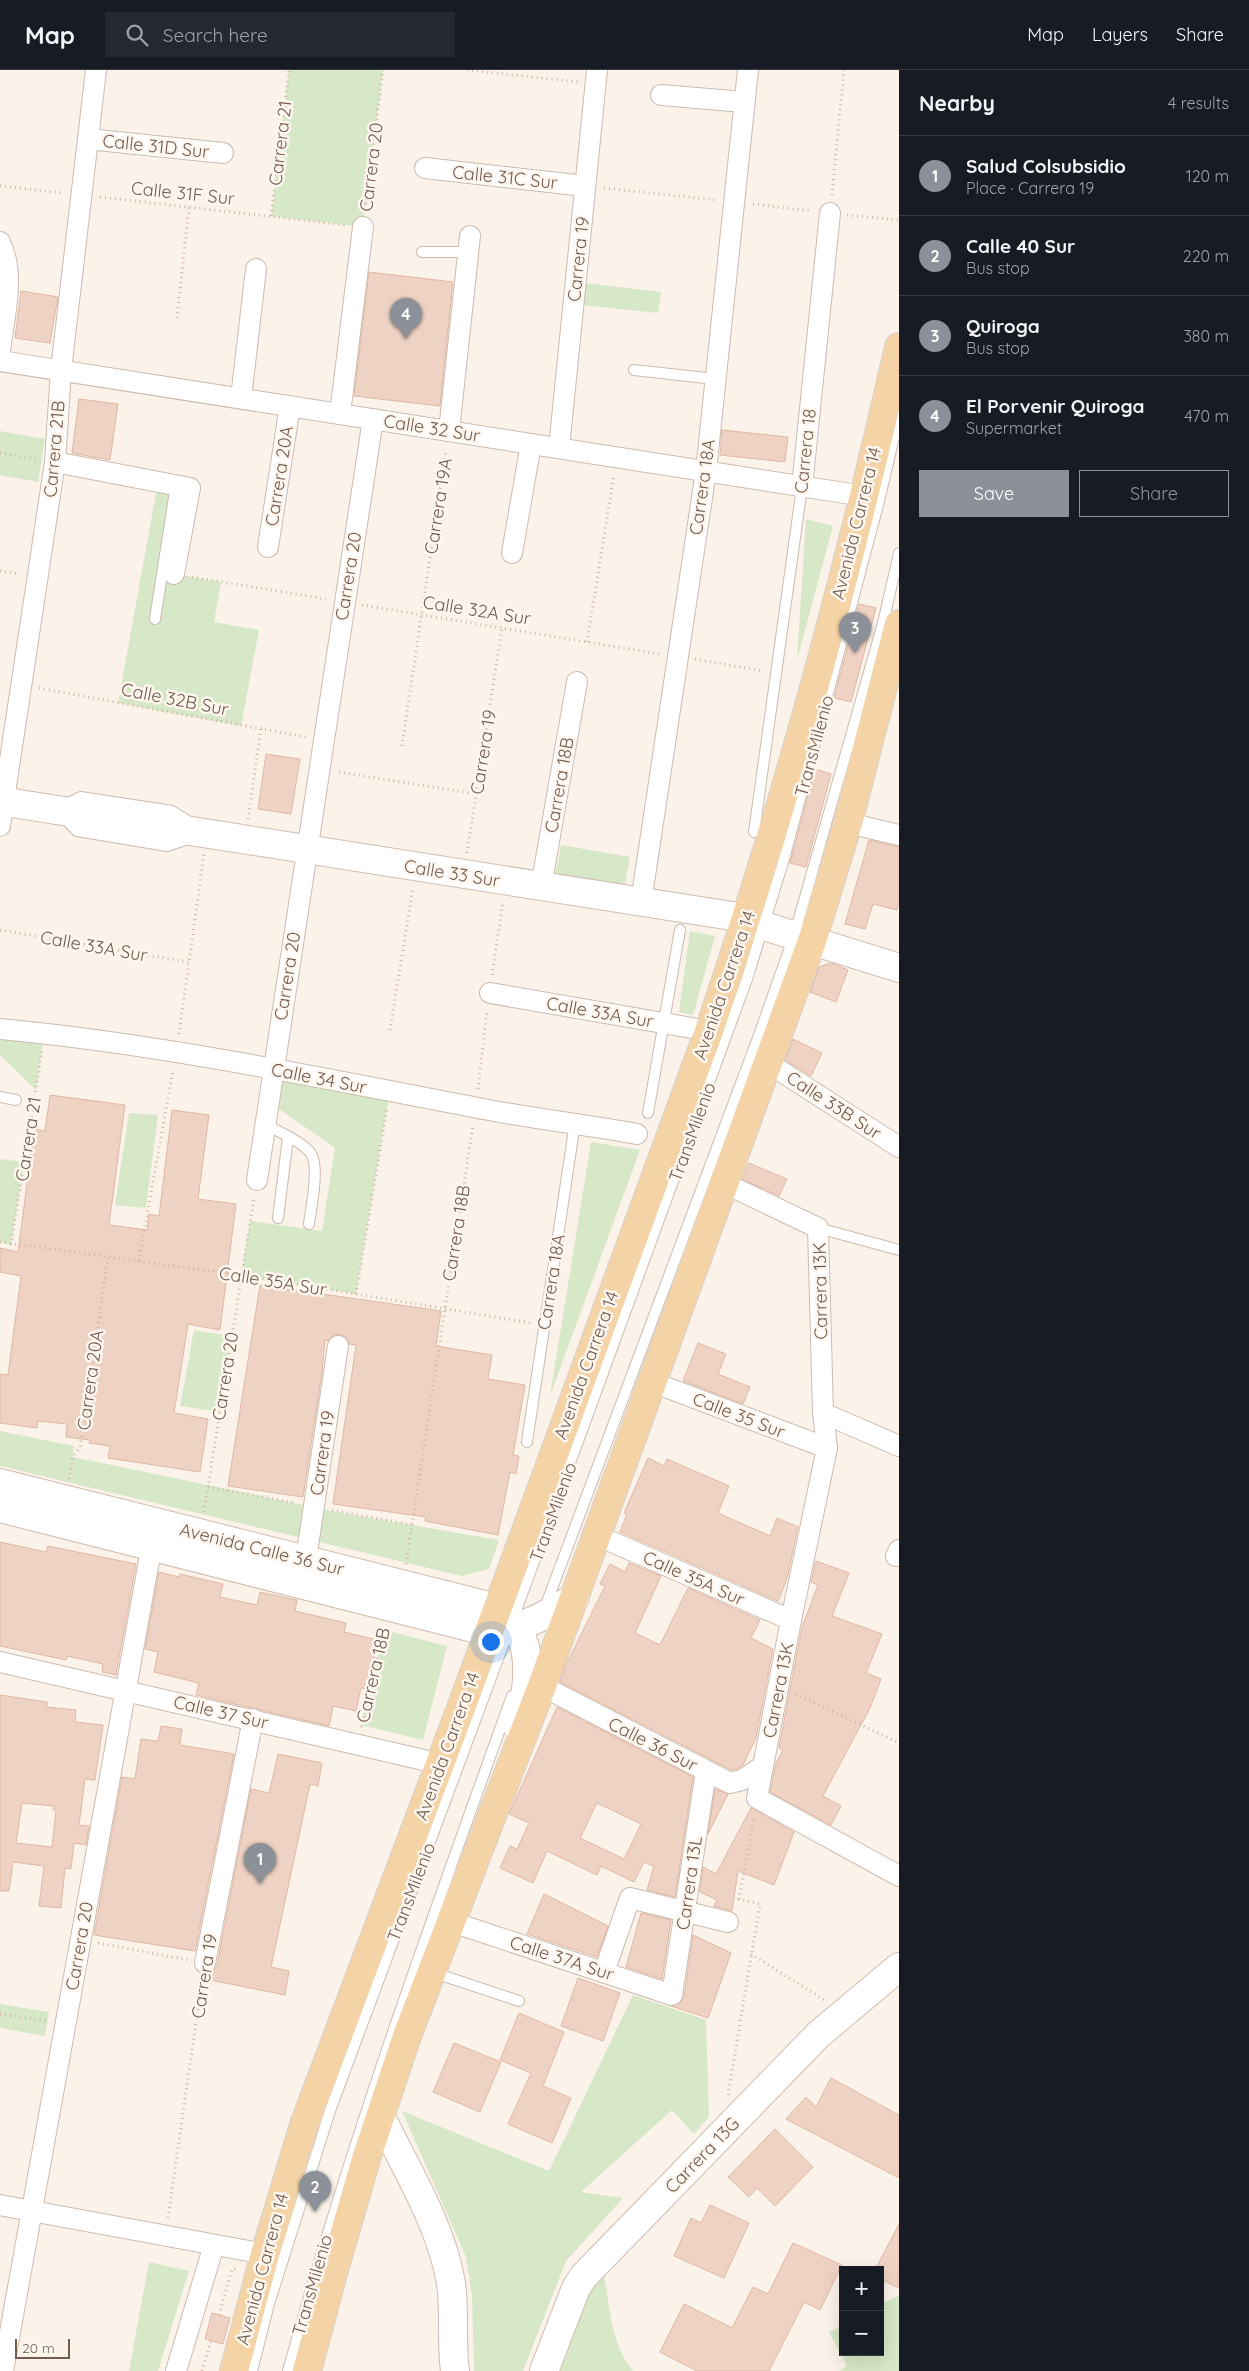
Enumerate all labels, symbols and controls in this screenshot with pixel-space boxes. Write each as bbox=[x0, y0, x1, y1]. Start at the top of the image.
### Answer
search box bbox=[105, 12, 455, 57]
text: Map bbox=[25, 20, 75, 50]
icon: search bbox=[123, 21, 151, 49]
text: Search here bbox=[163, 23, 268, 47]
text: Map bbox=[1027, 23, 1064, 46]
text: Layers bbox=[1092, 23, 1148, 46]
text: Share bbox=[1176, 23, 1224, 46]
text: Nearby bbox=[919, 90, 995, 116]
text: 4 results bbox=[1168, 93, 1229, 113]
street label: Carrera 21 bbox=[263, 99, 297, 187]
street label: Carrera 20 bbox=[354, 121, 388, 213]
street label: Calle 31D Sur bbox=[102, 129, 211, 163]
text: Salud Colsubsidio bbox=[966, 154, 1126, 178]
street label: Calle 31C Sur bbox=[451, 160, 559, 194]
text: 1 bbox=[932, 166, 938, 186]
text: 120 m bbox=[1186, 166, 1229, 186]
street label: Calle 31F Sur bbox=[130, 176, 236, 210]
text: Place · Carrera 19 bbox=[966, 178, 1094, 198]
street label: Carrera 19 bbox=[562, 215, 594, 303]
text: Calle 40 Sur bbox=[966, 234, 1075, 258]
text: 2 bbox=[930, 246, 940, 266]
text: 220 m bbox=[1183, 246, 1229, 266]
text: Bus stop bbox=[966, 258, 1030, 278]
pin: 4 bbox=[390, 298, 422, 339]
text: Quiroga bbox=[966, 314, 1040, 338]
text: 3 bbox=[931, 326, 939, 346]
text: 380 m bbox=[1183, 326, 1229, 346]
text: Bus stop bbox=[966, 338, 1030, 358]
text: El Porvenir Quiroga bbox=[966, 394, 1144, 418]
street label: Carrera 21B bbox=[38, 400, 70, 498]
text: 4 bbox=[930, 406, 940, 426]
text: 470 m bbox=[1184, 406, 1229, 426]
street label: Carrera 18 bbox=[789, 407, 821, 495]
street label: Calle 32 Sur bbox=[382, 409, 482, 447]
text: Supermarket bbox=[966, 418, 1062, 438]
street label: Carrera 20A bbox=[260, 424, 298, 528]
street label: Carrera 18A bbox=[684, 437, 720, 537]
street label: Avenida Carrera 14 bbox=[826, 444, 886, 602]
street label: Carrera 19A bbox=[419, 456, 457, 556]
button: Save bbox=[919, 470, 1069, 517]
button: Share bbox=[1079, 470, 1229, 517]
street label: Carrera 20 bbox=[330, 530, 366, 622]
street label: Calle 32A Sur bbox=[421, 590, 533, 630]
pin: 3 bbox=[839, 612, 871, 653]
street label: Calle 32B Sur bbox=[119, 677, 231, 721]
street label: TransMilenio bbox=[789, 693, 839, 799]
street label: Carrera 19 bbox=[465, 708, 501, 796]
street label: Carrera 18B bbox=[539, 735, 579, 835]
street label: Calle 33 Sur bbox=[402, 854, 502, 892]
street label: Avenida Carrera 14 bbox=[688, 907, 760, 1063]
street label: Calle 33A Sur bbox=[39, 925, 150, 967]
street label: Carrera 20 bbox=[269, 930, 305, 1022]
street label: Calle 33A Sur bbox=[545, 991, 656, 1033]
street label: Calle 34 Sur bbox=[269, 1057, 369, 1099]
street label: Calle 33B Sur bbox=[782, 1066, 886, 1144]
street label: TransMilenio bbox=[663, 1079, 721, 1185]
street label: Carrera 21 bbox=[10, 1095, 46, 1183]
street label: Carrera 18B bbox=[437, 1183, 475, 1283]
street label: Carrera 18A bbox=[532, 1232, 570, 1332]
street label: Carrera 13K bbox=[808, 1242, 832, 1340]
street label: Calle 35A Sur bbox=[217, 1261, 329, 1301]
street label: Avenida Carrera 14 bbox=[548, 1288, 624, 1442]
street label: Carrera 20A bbox=[72, 1328, 108, 1432]
street label: Carrera 20 bbox=[207, 1330, 243, 1422]
street label: Calle 35 Sur bbox=[689, 1387, 789, 1443]
street label: Carrera 19 bbox=[305, 1409, 339, 1497]
street label: TransMilenio bbox=[524, 1459, 582, 1565]
street label: Avenida Calle 36 Sur bbox=[177, 1517, 347, 1581]
street label: Calle 35A Sur bbox=[640, 1545, 748, 1611]
street label: Carrera 18B bbox=[351, 1625, 395, 1725]
your location bbox=[478, 1629, 504, 1655]
street label: Carrera 13K bbox=[757, 1640, 799, 1740]
street label: Avenida Carrera 14 bbox=[409, 1669, 485, 1823]
street label: Calle 37 Sur bbox=[171, 1690, 271, 1734]
street label: Calle 36 Sur bbox=[604, 1712, 702, 1776]
street label: Carrera 13L bbox=[671, 1834, 707, 1931]
street label: TransMilenio bbox=[382, 1839, 440, 1945]
pin: 1 bbox=[244, 1843, 276, 1884]
street label: Carrera 20 bbox=[60, 1900, 98, 1992]
street label: Calle 37A Sur bbox=[507, 1930, 617, 1986]
street label: Carrera 19 bbox=[186, 1932, 222, 2020]
street label: Carrera 13G bbox=[660, 2112, 744, 2198]
pin: 2 bbox=[299, 2171, 331, 2212]
street label: Avenida Carrera 14 bbox=[231, 2190, 293, 2348]
street label: TransMilenio bbox=[287, 2232, 337, 2338]
map controls bbox=[839, 2266, 884, 2356]
button: + bbox=[839, 2266, 884, 2311]
button: − bbox=[839, 2311, 884, 2356]
scale bar bbox=[15, 2336, 70, 2359]
text: 20 m bbox=[22, 2339, 55, 2357]

